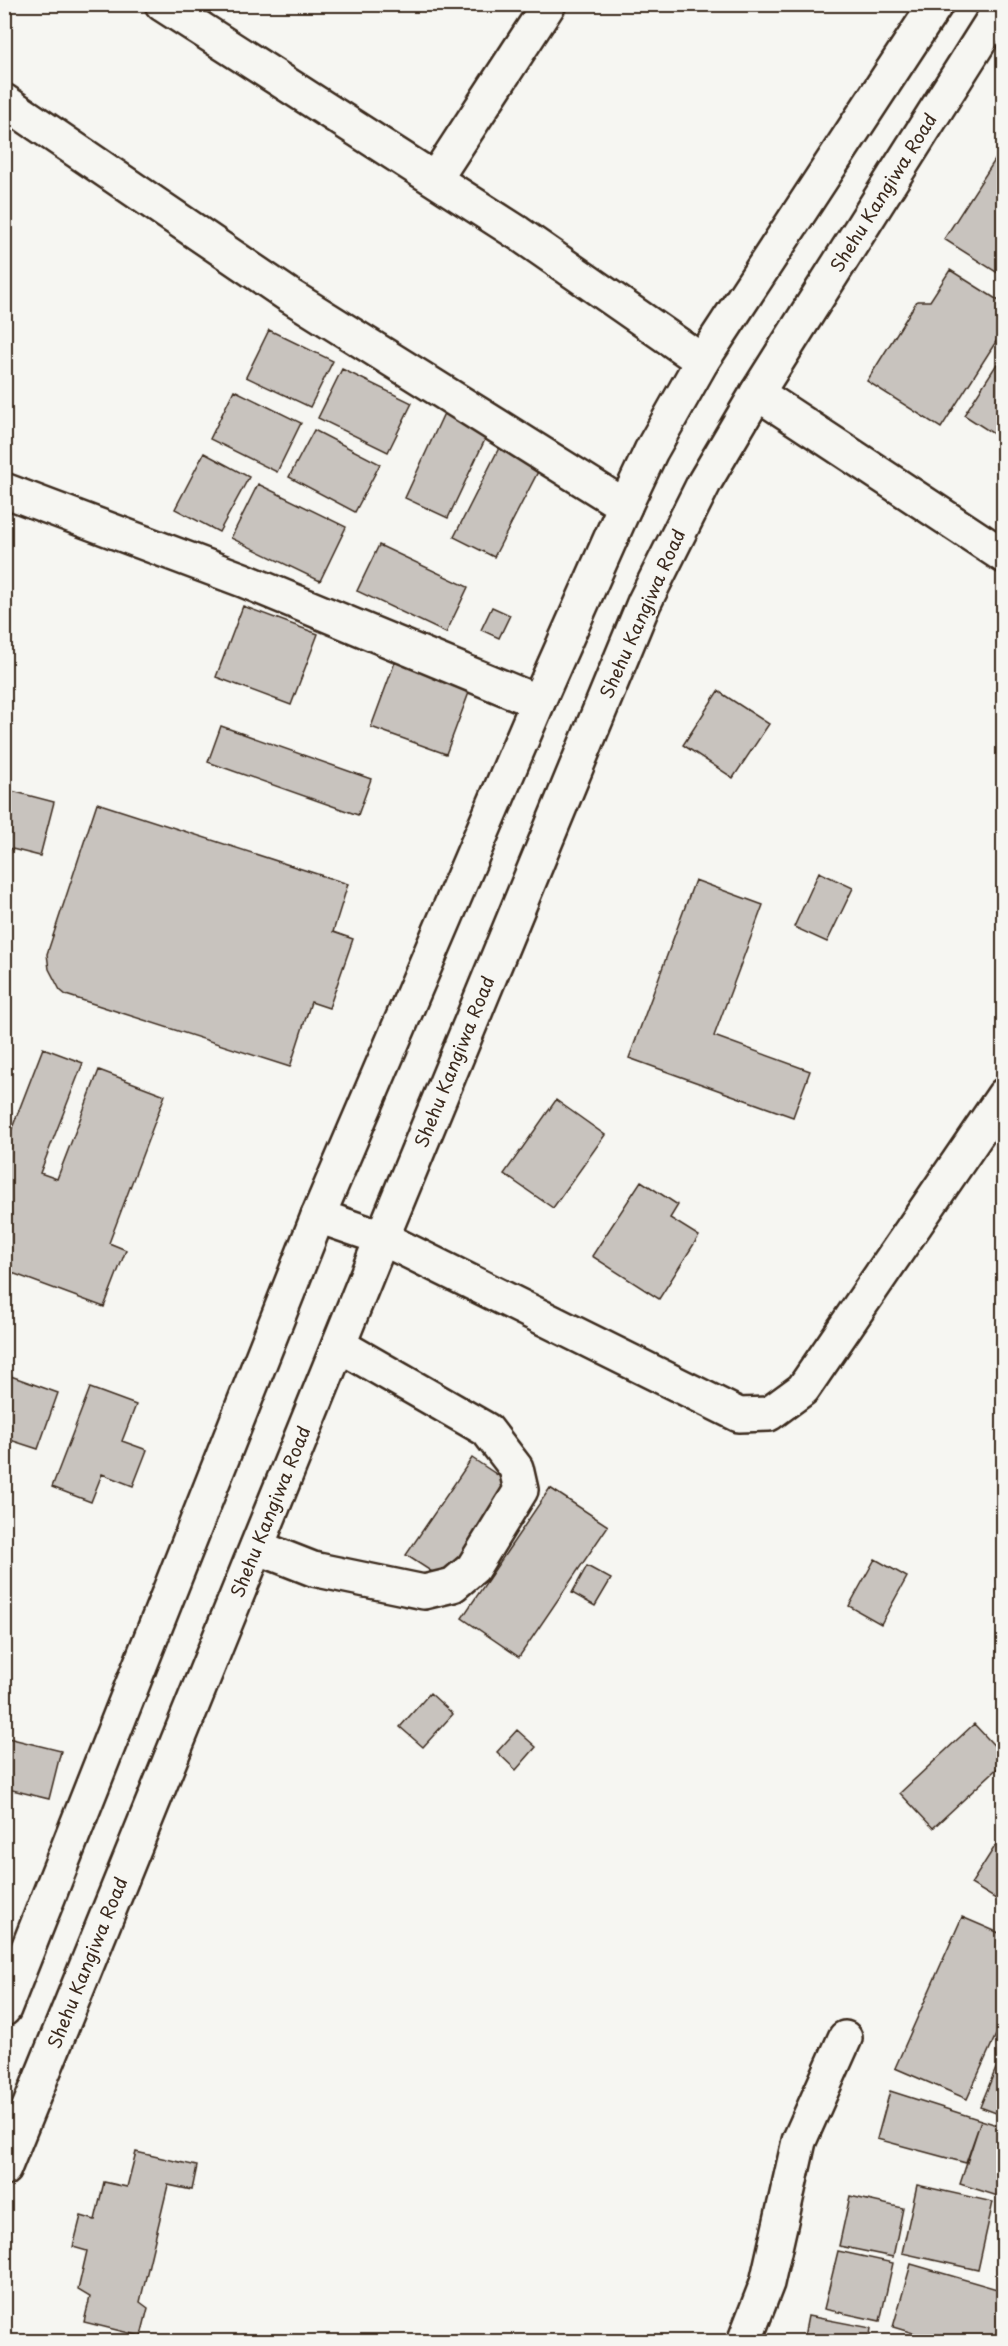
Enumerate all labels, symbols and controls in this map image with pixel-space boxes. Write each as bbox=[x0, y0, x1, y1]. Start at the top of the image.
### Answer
street label: Shehu Kangiwa Road bbox=[823, 107, 943, 277]
street label: Shehu Kangiwa Road bbox=[592, 524, 691, 702]
street label: Shehu Kangiwa Road bbox=[407, 972, 500, 1151]
street label: Shehu Kangiwa Road bbox=[223, 1422, 316, 1601]
street label: Shehu Kangiwa Road bbox=[40, 1873, 133, 2052]

